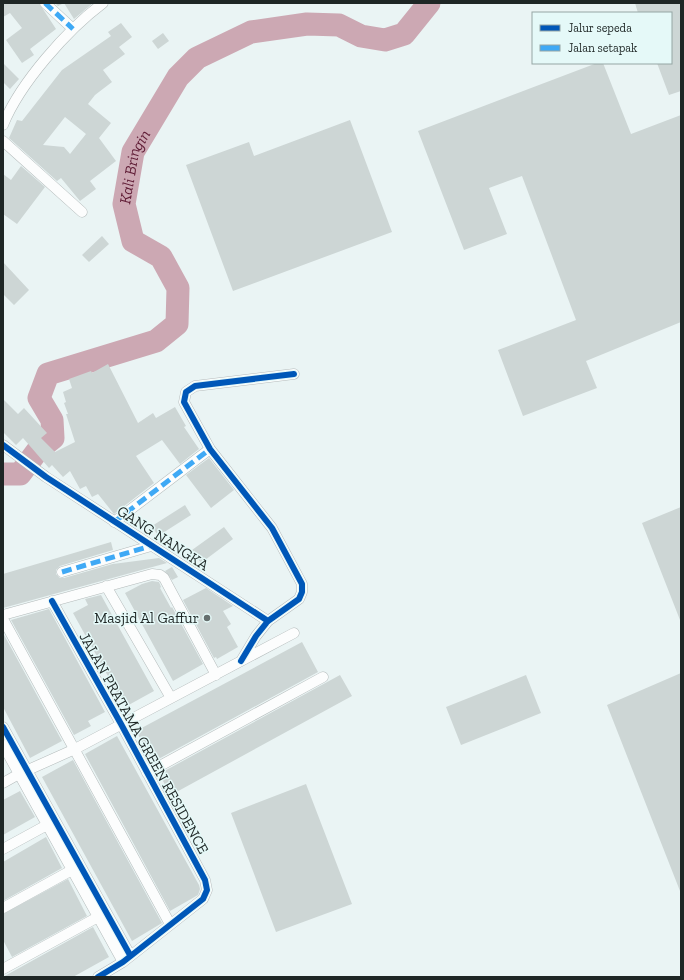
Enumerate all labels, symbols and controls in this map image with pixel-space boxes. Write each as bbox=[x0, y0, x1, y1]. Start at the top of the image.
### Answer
legend bbox=[532, 12, 672, 64]
text: Jalur sepeda bbox=[568, 21, 632, 35]
text: Jalan setapak bbox=[568, 41, 638, 55]
water label: Kali Bringin bbox=[115, 126, 154, 205]
street label: GANG NANGKA bbox=[114, 502, 212, 574]
place label: Masjid Al Gaffur bbox=[94, 609, 199, 627]
marker: Masjid Al Gaffur bbox=[202, 613, 212, 623]
street label: JALAN PRATAMA GREEN RESIDENCE bbox=[75, 629, 213, 857]

